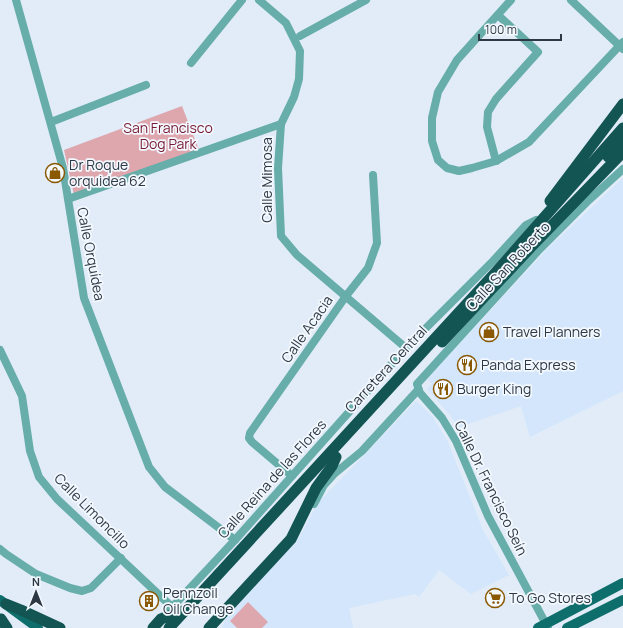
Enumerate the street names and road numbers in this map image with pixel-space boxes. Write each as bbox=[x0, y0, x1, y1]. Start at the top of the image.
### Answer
street label: Calle Mimosa bbox=[257, 137, 276, 223]
street label: Calle Orquídea bbox=[73, 206, 110, 302]
street label: Calle San Roberto bbox=[461, 217, 554, 314]
street label: Calle Acacia bbox=[276, 291, 337, 366]
street label: Carretera Central bbox=[340, 321, 431, 416]
street label: Calle Reina de las Flores bbox=[213, 415, 330, 542]
street label: Calle Dr. Francisco Seín bbox=[450, 417, 532, 558]
street label: Calle Limoncillo bbox=[50, 469, 134, 553]

